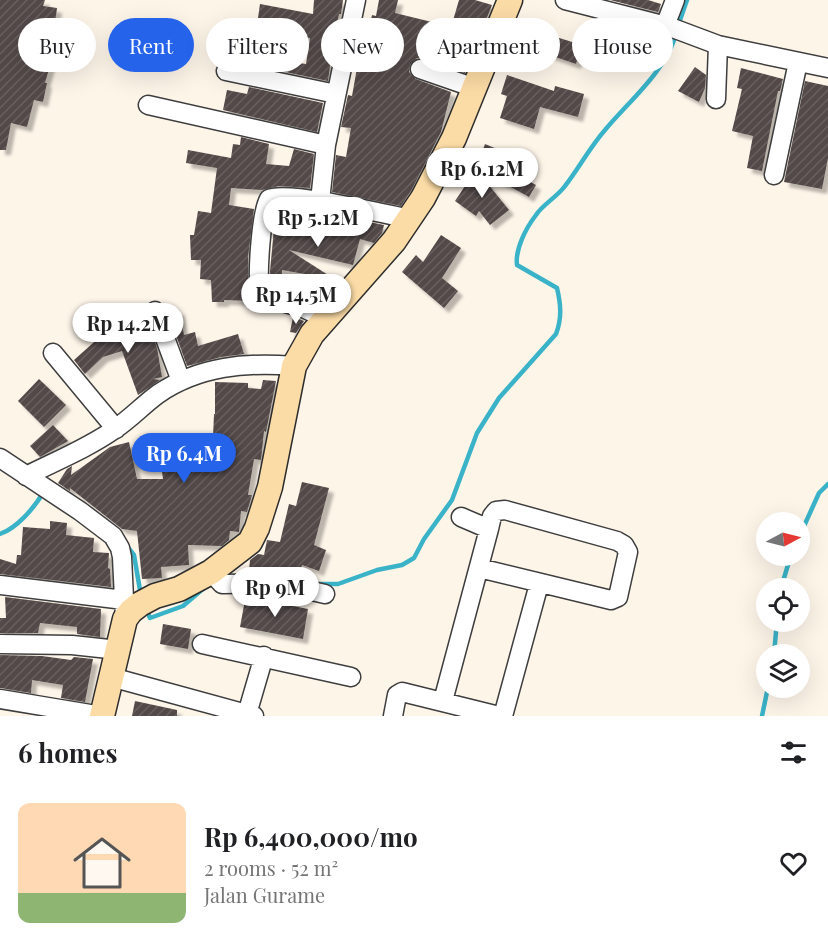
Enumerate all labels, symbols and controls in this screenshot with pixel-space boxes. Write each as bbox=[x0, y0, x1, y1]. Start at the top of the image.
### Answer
chip: Buy bbox=[18, 18, 96, 72]
chip: Rent bbox=[108, 18, 194, 72]
chip: Filters bbox=[206, 18, 309, 72]
chip: New bbox=[321, 18, 404, 72]
chip: Apartment bbox=[416, 18, 560, 72]
chip: House bbox=[572, 18, 673, 72]
pin: Rp 6.12M bbox=[420, 148, 544, 199]
text: Rp 6.12M bbox=[440, 154, 524, 181]
pin: Rp 5.12M bbox=[256, 197, 380, 248]
text: Rp 5.12M bbox=[277, 203, 359, 230]
pin: Rp 14.5M bbox=[234, 274, 358, 325]
text: Rp 14.5M bbox=[255, 280, 337, 307]
pin: Rp 14.2M bbox=[66, 303, 190, 354]
text: Rp 14.2M bbox=[86, 309, 170, 336]
pin: Rp 6.4M bbox=[129, 433, 239, 484]
text: Rp 6.4M bbox=[146, 439, 222, 466]
north arrow bbox=[756, 512, 810, 566]
map controls bbox=[756, 512, 810, 698]
pin: Rp 9M bbox=[233, 567, 317, 618]
text: Rp 9M bbox=[245, 573, 305, 600]
button: locate bbox=[756, 578, 810, 632]
button: layers bbox=[756, 644, 810, 698]
text: 6 homes bbox=[18, 735, 117, 770]
icon: filters bbox=[777, 736, 810, 769]
text: Rp 6,400,000/mo bbox=[204, 819, 418, 854]
icon: home bbox=[66, 827, 138, 899]
icon: heart bbox=[777, 847, 810, 880]
text: 2 rooms · 52 m² bbox=[204, 854, 338, 881]
text: Jalan Gurame bbox=[204, 881, 325, 908]

